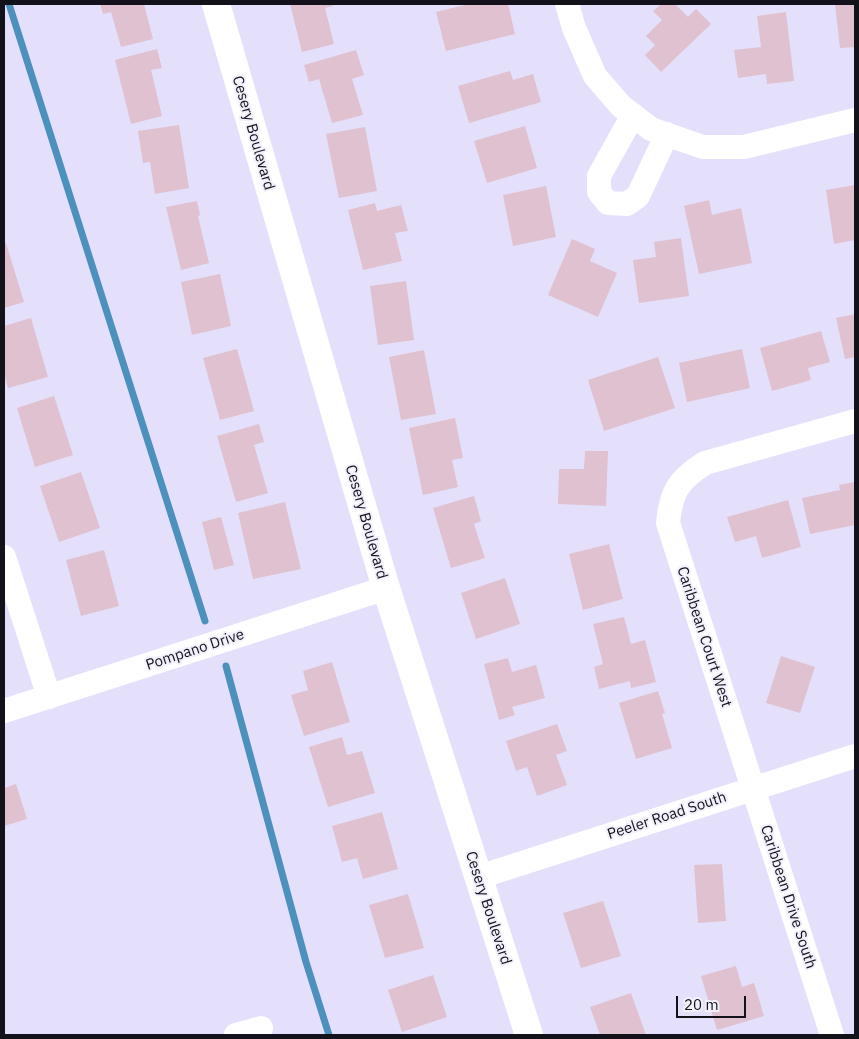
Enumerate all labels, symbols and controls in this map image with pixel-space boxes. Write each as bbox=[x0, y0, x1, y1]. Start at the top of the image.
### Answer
street label: Cesery Boulevard bbox=[228, 74, 278, 192]
street label: Cesery Boulevard bbox=[341, 463, 391, 581]
street label: Caribbean Court West bbox=[673, 564, 735, 710]
street label: Pompano Drive bbox=[144, 626, 246, 674]
street label: Peeler Road South bbox=[605, 788, 729, 844]
street label: Caribbean Drive South bbox=[756, 823, 820, 971]
street label: Cesery Boulevard bbox=[461, 849, 515, 967]
scale bar bbox=[679, 986, 749, 1018]
text: 20 m bbox=[684, 995, 719, 1014]

